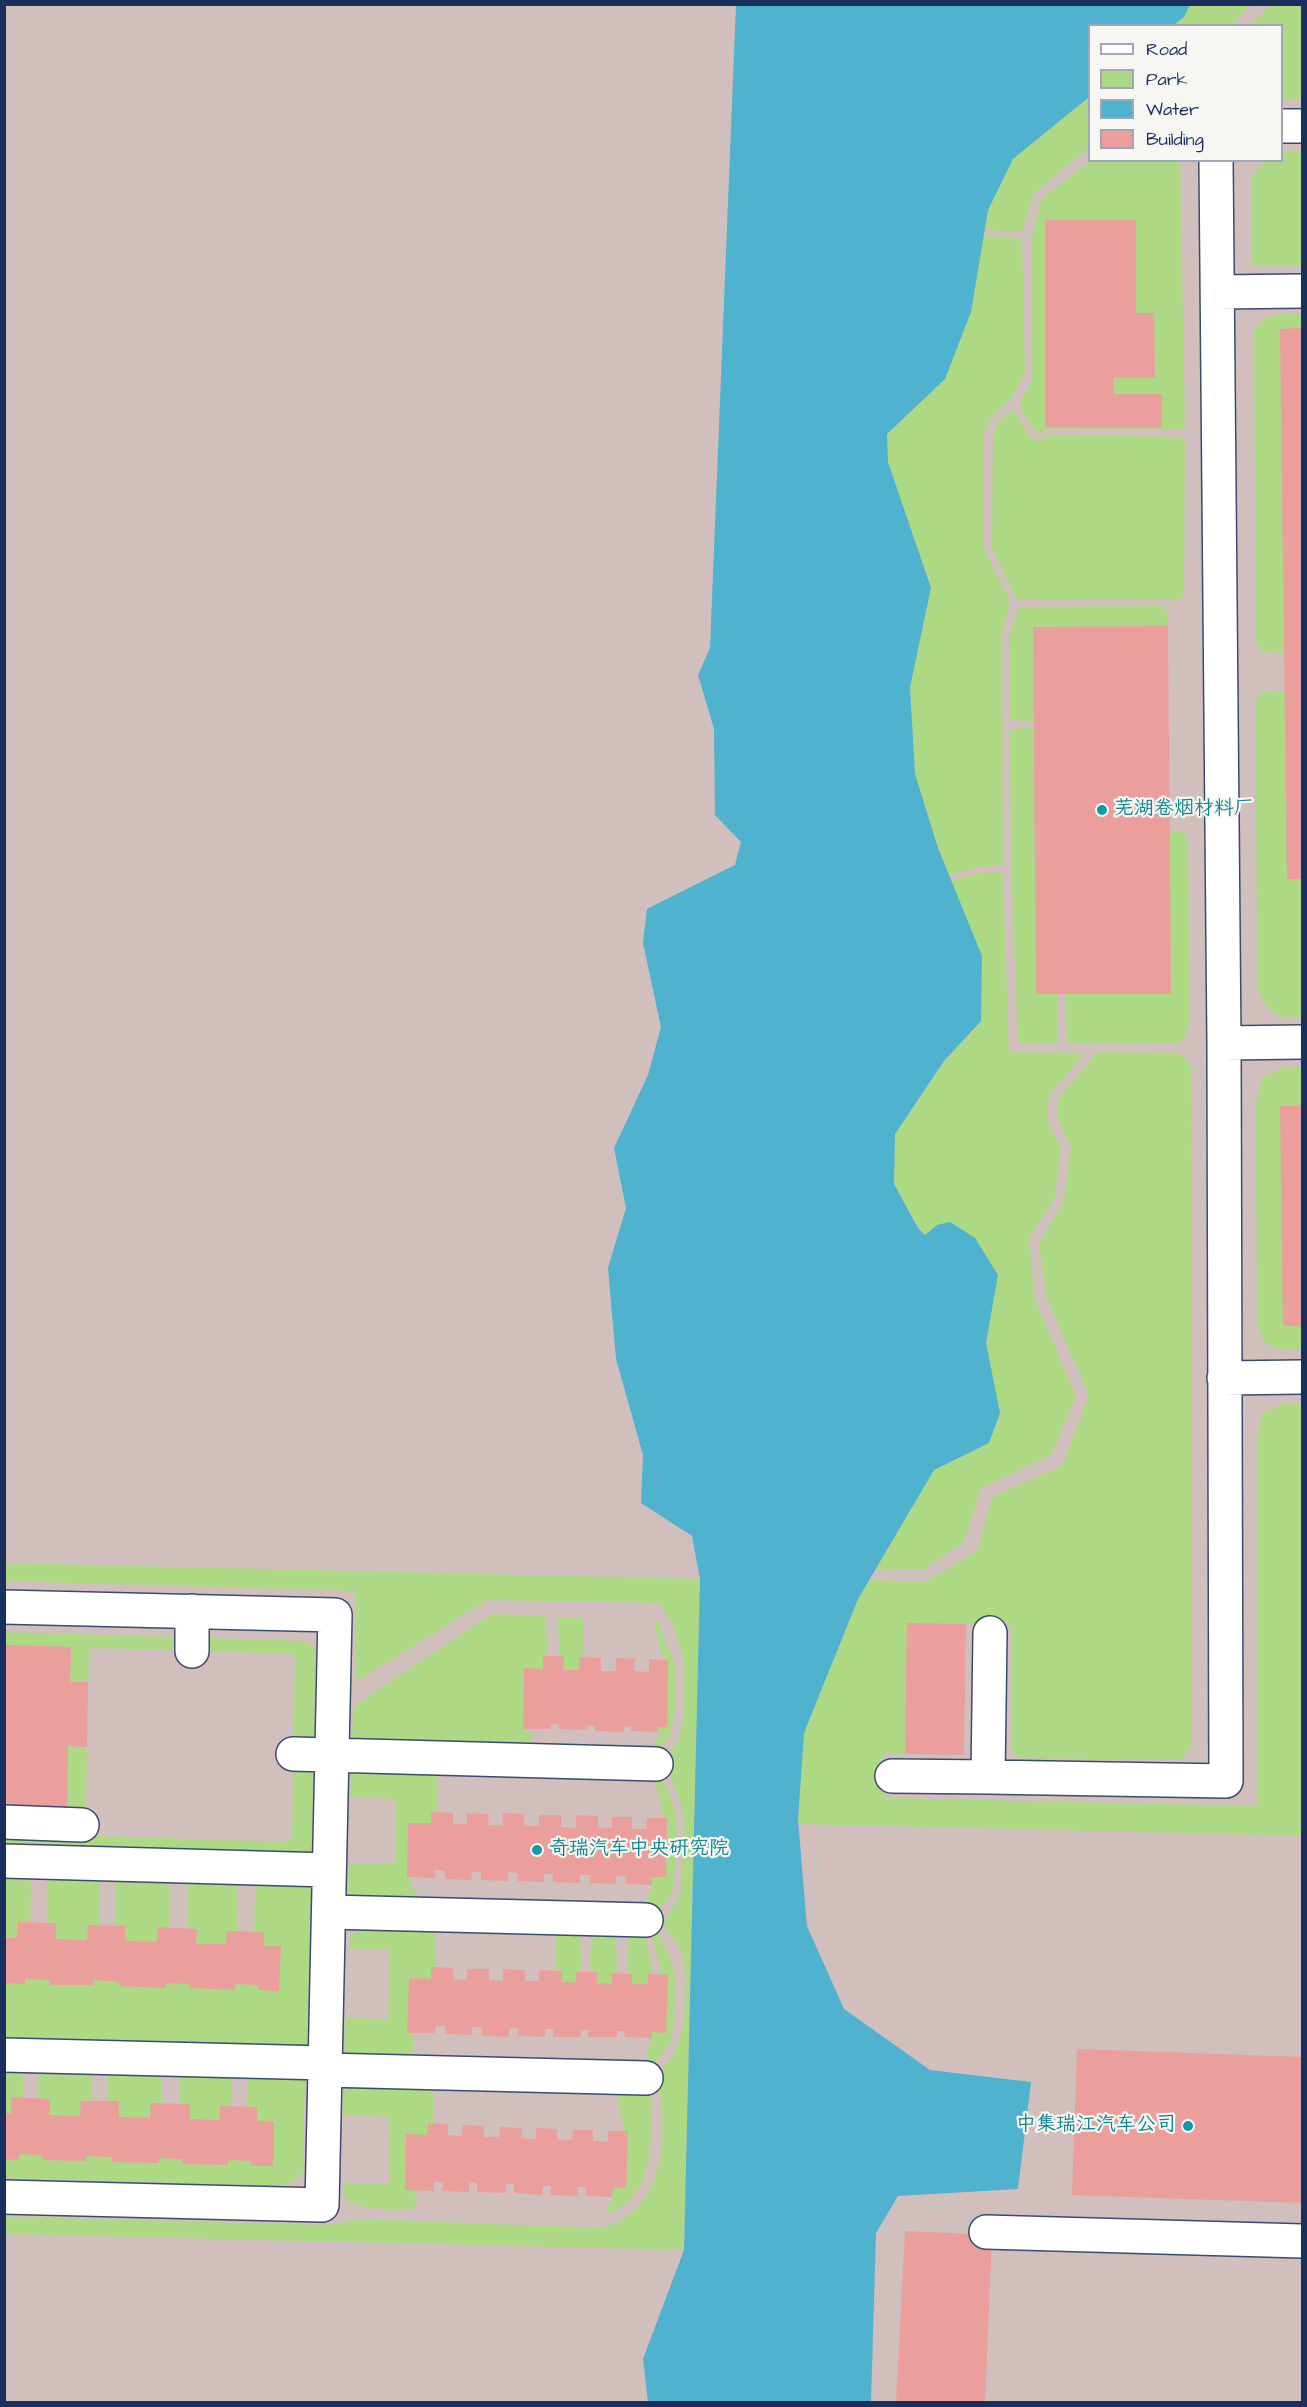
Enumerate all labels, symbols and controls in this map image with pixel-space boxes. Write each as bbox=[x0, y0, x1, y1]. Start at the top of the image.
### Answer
legend bbox=[1088, 24, 1283, 162]
text: Road bbox=[1146, 37, 1187, 62]
text: Park bbox=[1146, 67, 1188, 92]
text: Water bbox=[1146, 97, 1199, 122]
text: Building bbox=[1146, 127, 1204, 152]
place label: 芜湖卷烟材料厂 bbox=[1114, 798, 1254, 822]
marker: 芜湖卷烟材料厂 bbox=[1095, 803, 1109, 817]
place label: 奇瑞汽车中央研究院 bbox=[549, 1838, 729, 1862]
marker: 奇瑞汽车中央研究院 bbox=[530, 1843, 544, 1857]
place label: 中集瑞江汽车公司 bbox=[1016, 2114, 1176, 2138]
marker: 中集瑞江汽车公司 bbox=[1181, 2119, 1195, 2133]

